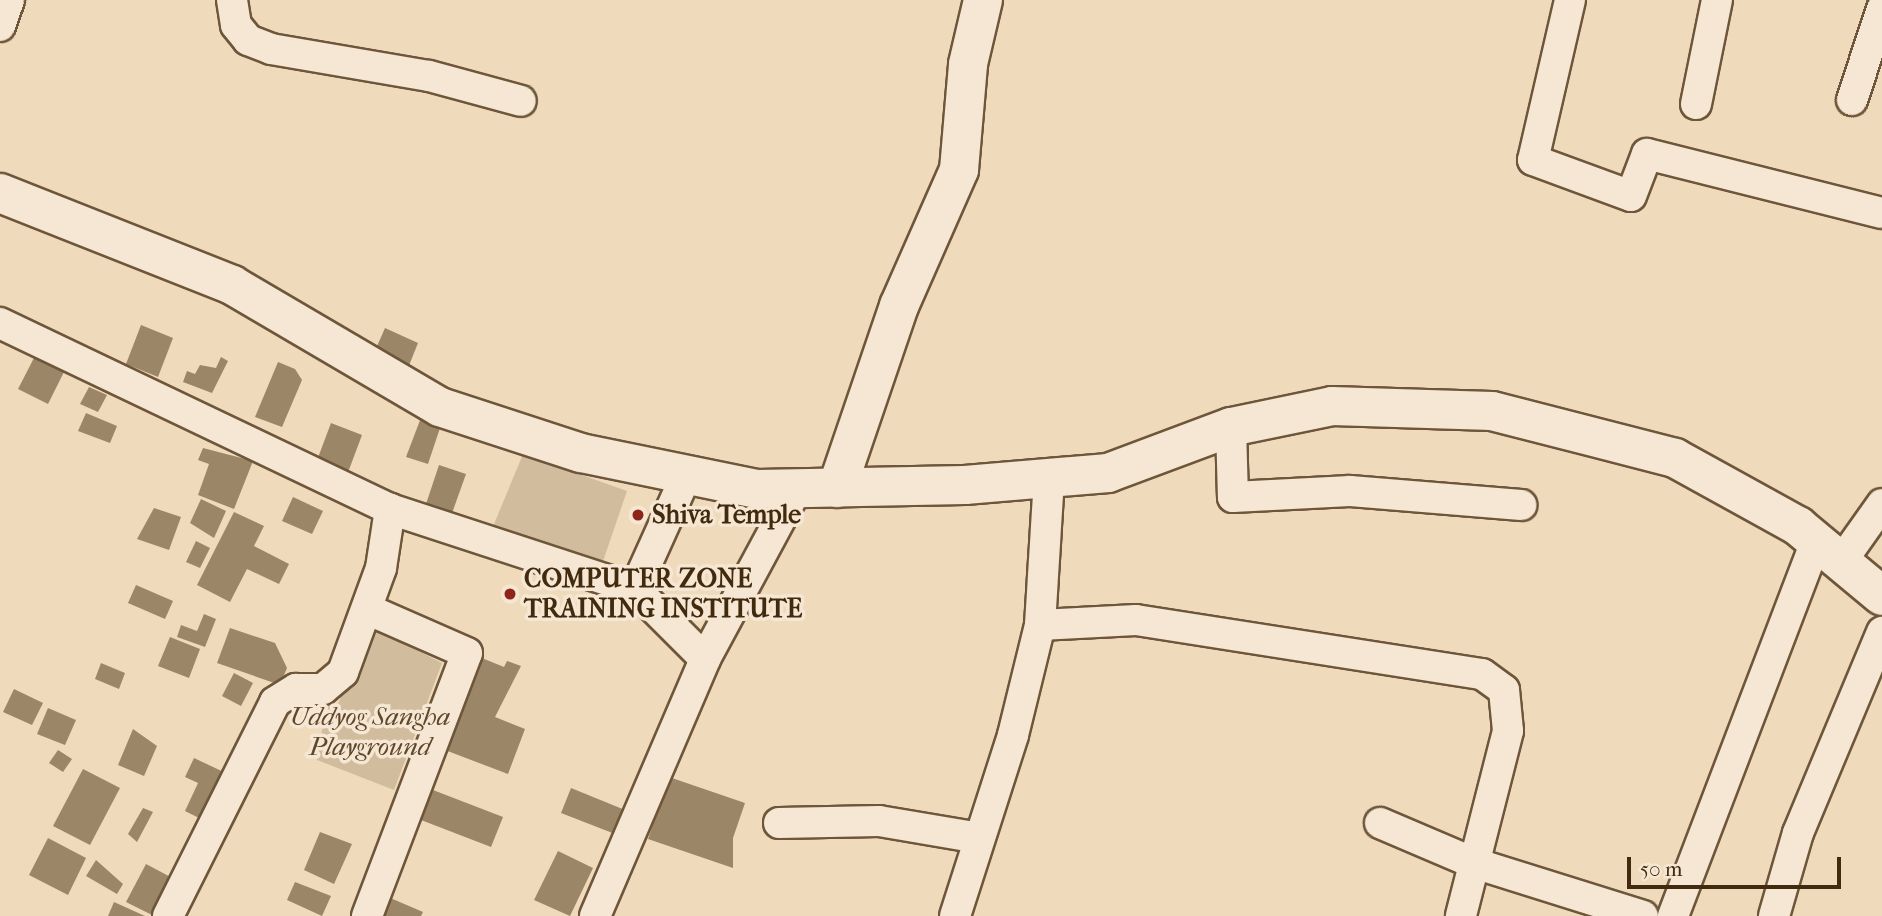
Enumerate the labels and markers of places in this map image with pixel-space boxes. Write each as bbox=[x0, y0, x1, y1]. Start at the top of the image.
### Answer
place label: Shiva Temple bbox=[652, 499, 801, 531]
marker: Shiva Temple bbox=[630, 507, 646, 523]
place label: COMPUTER ZONE TRAINING INSTITUTE bbox=[524, 563, 802, 624]
marker: COMPUTER ZONE TRAINING INSTITUTE bbox=[502, 586, 518, 602]

